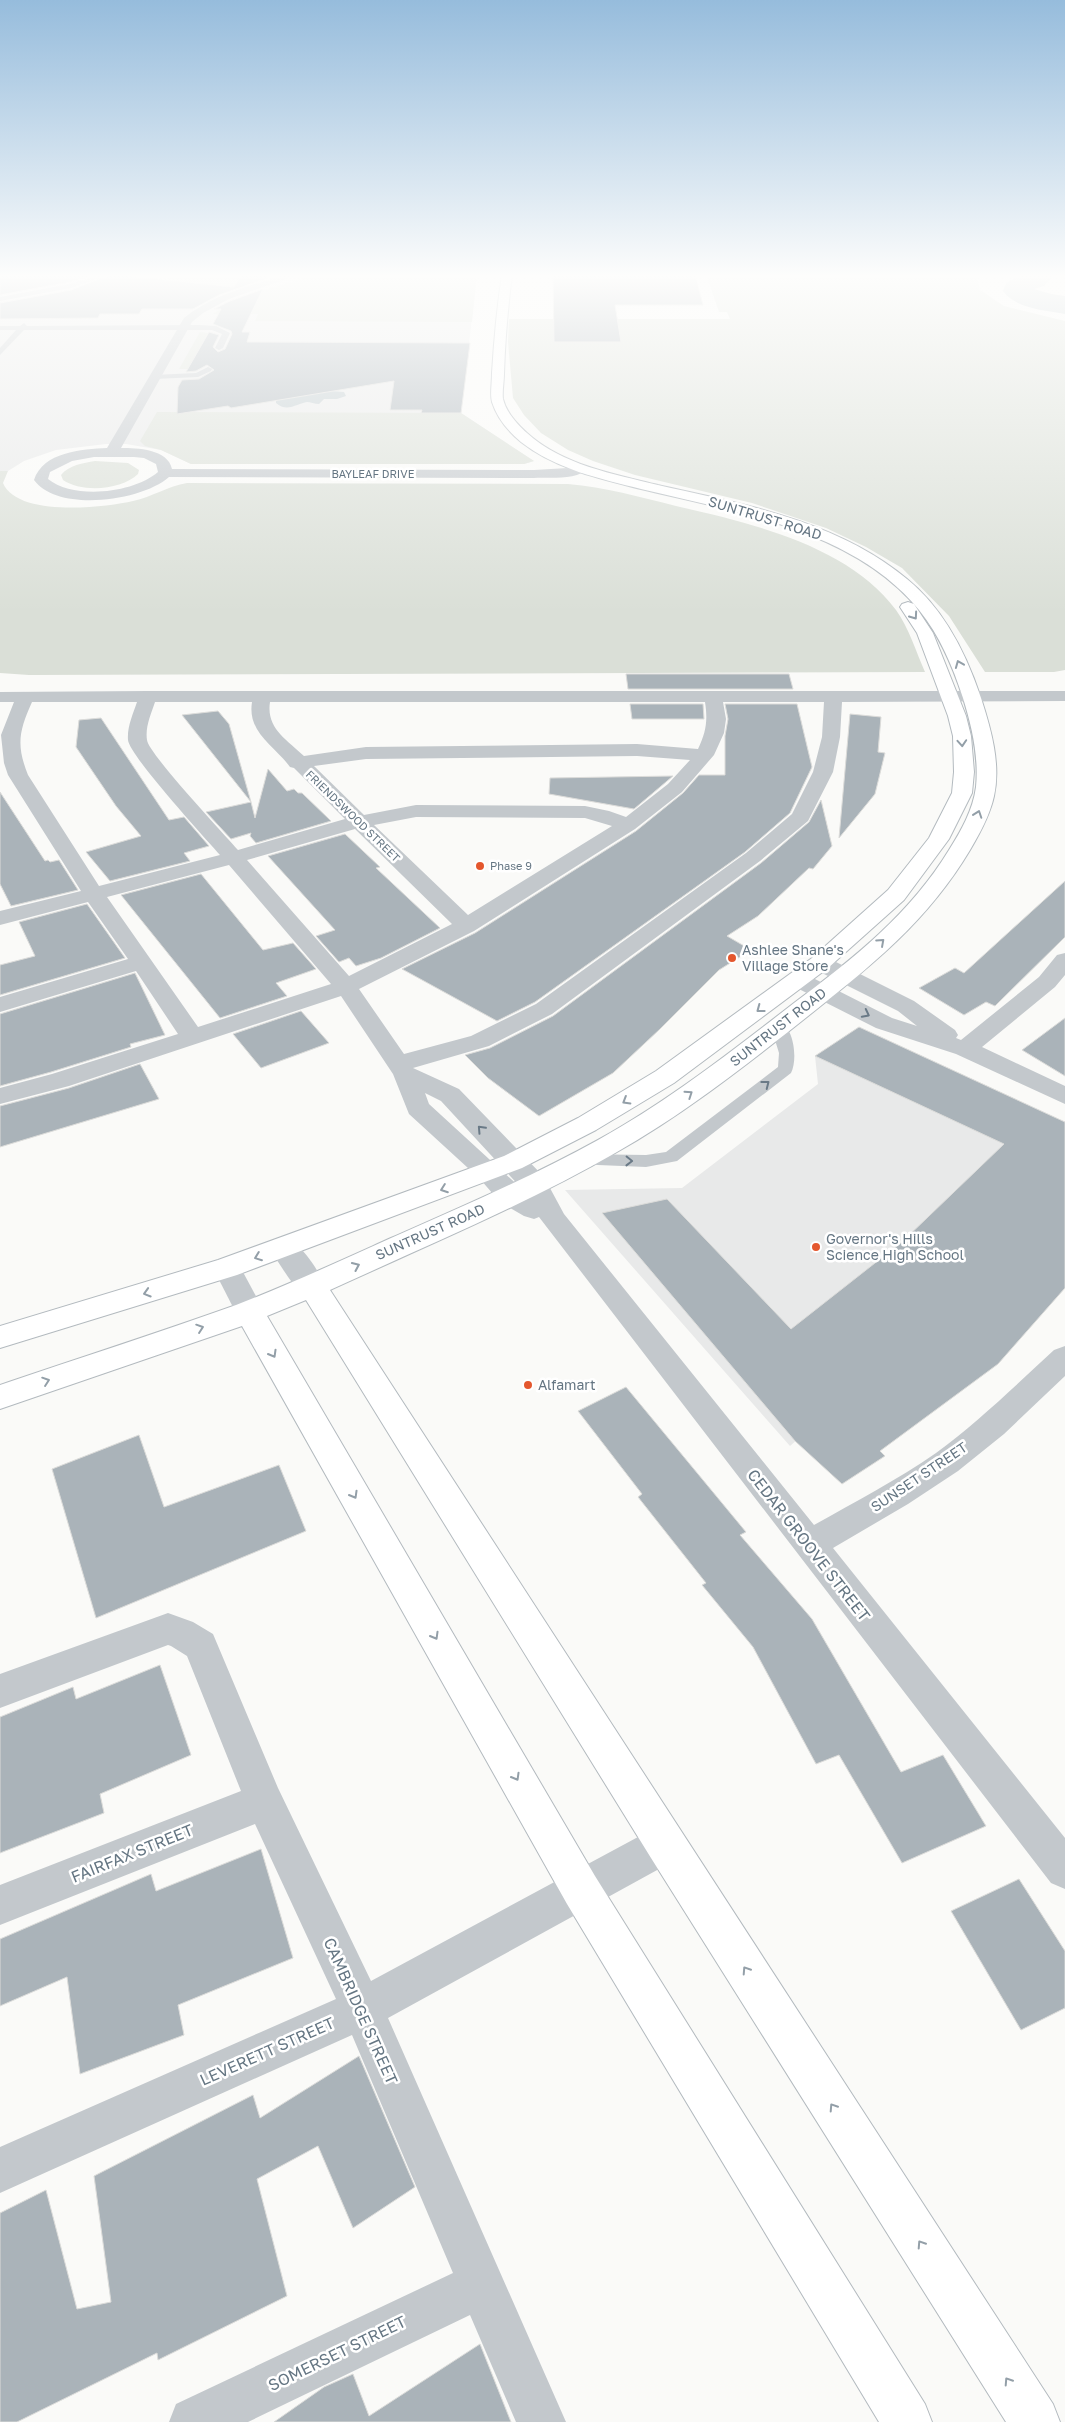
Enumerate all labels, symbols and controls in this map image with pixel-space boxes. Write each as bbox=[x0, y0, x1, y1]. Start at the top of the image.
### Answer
street label: BAYLEAF DRIVE bbox=[332, 467, 415, 480]
street label: SUNTRUST ROAD bbox=[706, 492, 824, 543]
one-way arrow bbox=[908, 610, 917, 620]
one-way arrow bbox=[954, 660, 965, 669]
one-way arrow bbox=[957, 739, 968, 747]
street label: FRIENDSWOOD STREET bbox=[304, 767, 403, 864]
one-way arrow bbox=[972, 810, 982, 818]
place label: Phase 9 bbox=[490, 859, 532, 872]
marker: Phase 9 bbox=[474, 860, 486, 872]
one-way arrow bbox=[876, 939, 885, 948]
place label: Ashlee Shane's Village Store bbox=[742, 941, 844, 974]
marker: Ashlee Shane's Village Store bbox=[726, 952, 738, 964]
street label: SUNTRUST ROAD bbox=[726, 984, 829, 1070]
one-way arrow bbox=[756, 1003, 766, 1012]
one-way arrow bbox=[861, 1008, 870, 1018]
one-way arrow bbox=[760, 1081, 770, 1090]
one-way arrow bbox=[684, 1090, 693, 1100]
one-way arrow bbox=[622, 1095, 631, 1105]
one-way arrow bbox=[478, 1125, 487, 1134]
one-way arrow bbox=[626, 1156, 633, 1166]
one-way arrow bbox=[440, 1183, 448, 1193]
street label: SUNTRUST ROAD bbox=[372, 1200, 487, 1263]
place label: Governor's Hills Science High School bbox=[826, 1230, 964, 1263]
marker: Governor's Hills Science High School bbox=[810, 1241, 822, 1253]
one-way arrow bbox=[254, 1251, 263, 1261]
one-way arrow bbox=[351, 1261, 360, 1272]
one-way arrow bbox=[143, 1287, 152, 1297]
one-way arrow bbox=[195, 1324, 204, 1334]
one-way arrow bbox=[267, 1348, 277, 1357]
place label: Alfamart bbox=[538, 1376, 596, 1393]
one-way arrow bbox=[41, 1377, 50, 1387]
marker: Alfamart bbox=[522, 1379, 534, 1391]
street label: SUNSET STREET bbox=[867, 1438, 970, 1515]
street label: CEDAR GROOVE STREET bbox=[743, 1465, 875, 1625]
one-way arrow bbox=[348, 1489, 358, 1498]
one-way arrow bbox=[428, 1630, 438, 1639]
one-way arrow bbox=[509, 1771, 519, 1780]
street label: FAIRFAX STREET bbox=[68, 1819, 196, 1887]
street label: CAMBRIDGE STREET bbox=[320, 1935, 402, 2087]
one-way arrow bbox=[742, 1967, 752, 1976]
street label: LEVERETT STREET bbox=[197, 2012, 338, 2090]
one-way arrow bbox=[830, 2104, 839, 2113]
one-way arrow bbox=[917, 2240, 927, 2249]
street label: SOMERSET STREET bbox=[265, 2311, 409, 2395]
one-way arrow bbox=[1005, 2377, 1015, 2386]

